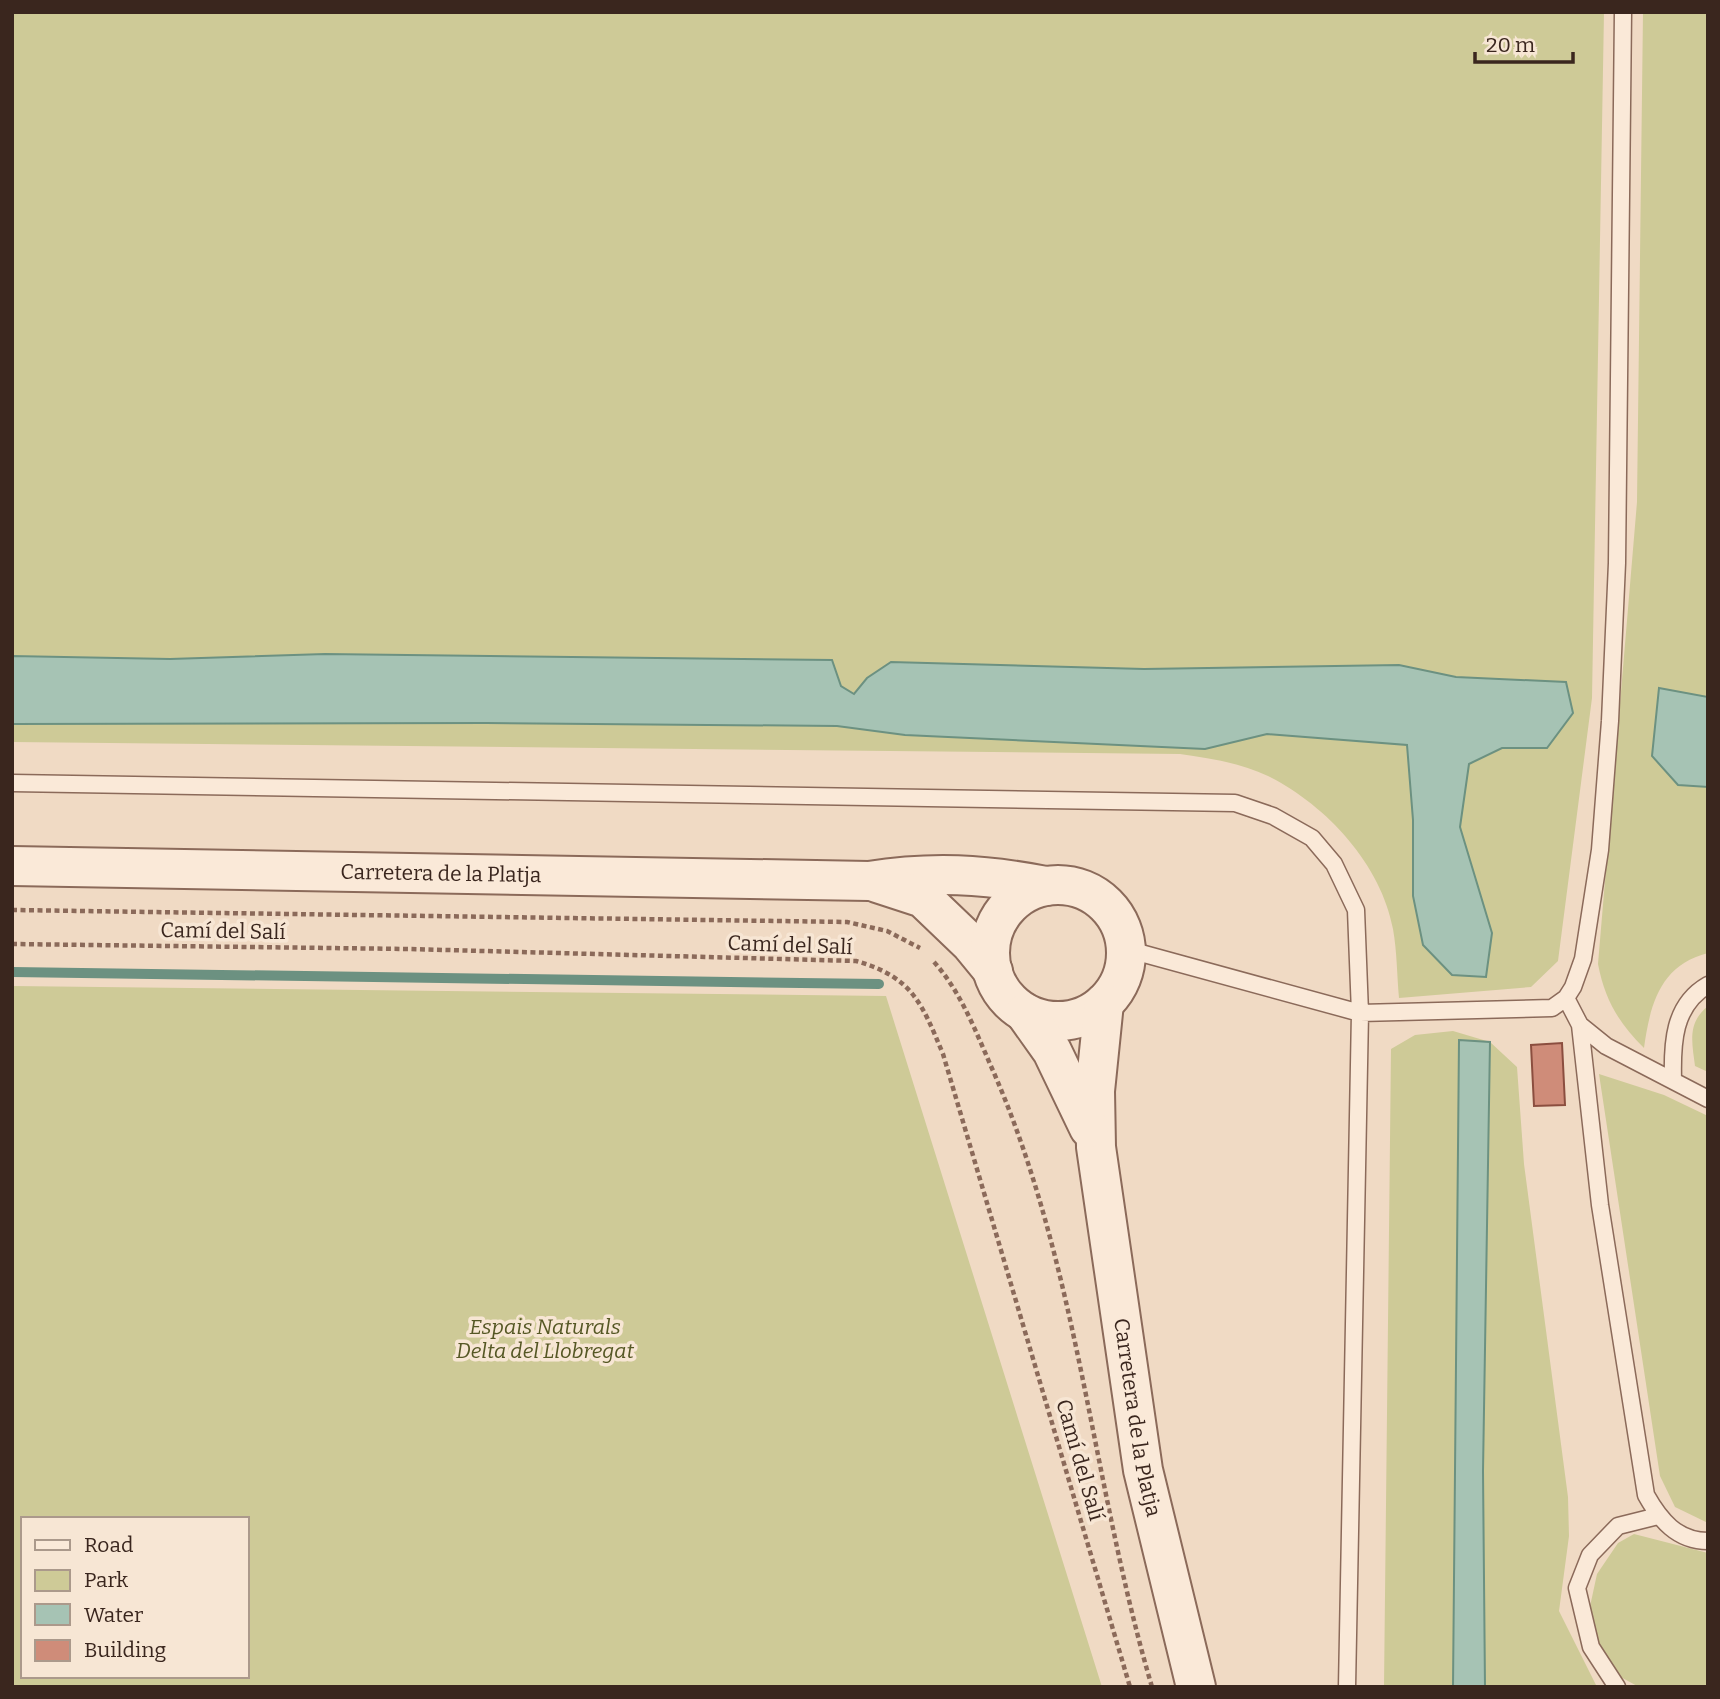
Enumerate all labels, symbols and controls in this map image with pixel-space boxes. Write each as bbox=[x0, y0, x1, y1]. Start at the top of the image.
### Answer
scale bar bbox=[1475, 21, 1573, 65]
text: 20 m bbox=[1486, 32, 1535, 58]
street label: Carretera de la Platja bbox=[340, 859, 542, 888]
street label: Camí del Salí bbox=[160, 917, 287, 945]
street label: Camí del Salí bbox=[727, 930, 854, 960]
park label: Espais Naturals Delta del Llobregat bbox=[456, 1314, 635, 1364]
street label: Carretera de la Platja bbox=[1108, 1316, 1167, 1520]
street label: Camí del Salí bbox=[1050, 1396, 1110, 1524]
legend bbox=[21, 1517, 248, 1678]
text: Road bbox=[84, 1532, 133, 1558]
text: Park bbox=[84, 1567, 128, 1593]
text: Water bbox=[84, 1602, 143, 1628]
text: Building bbox=[84, 1637, 167, 1663]

